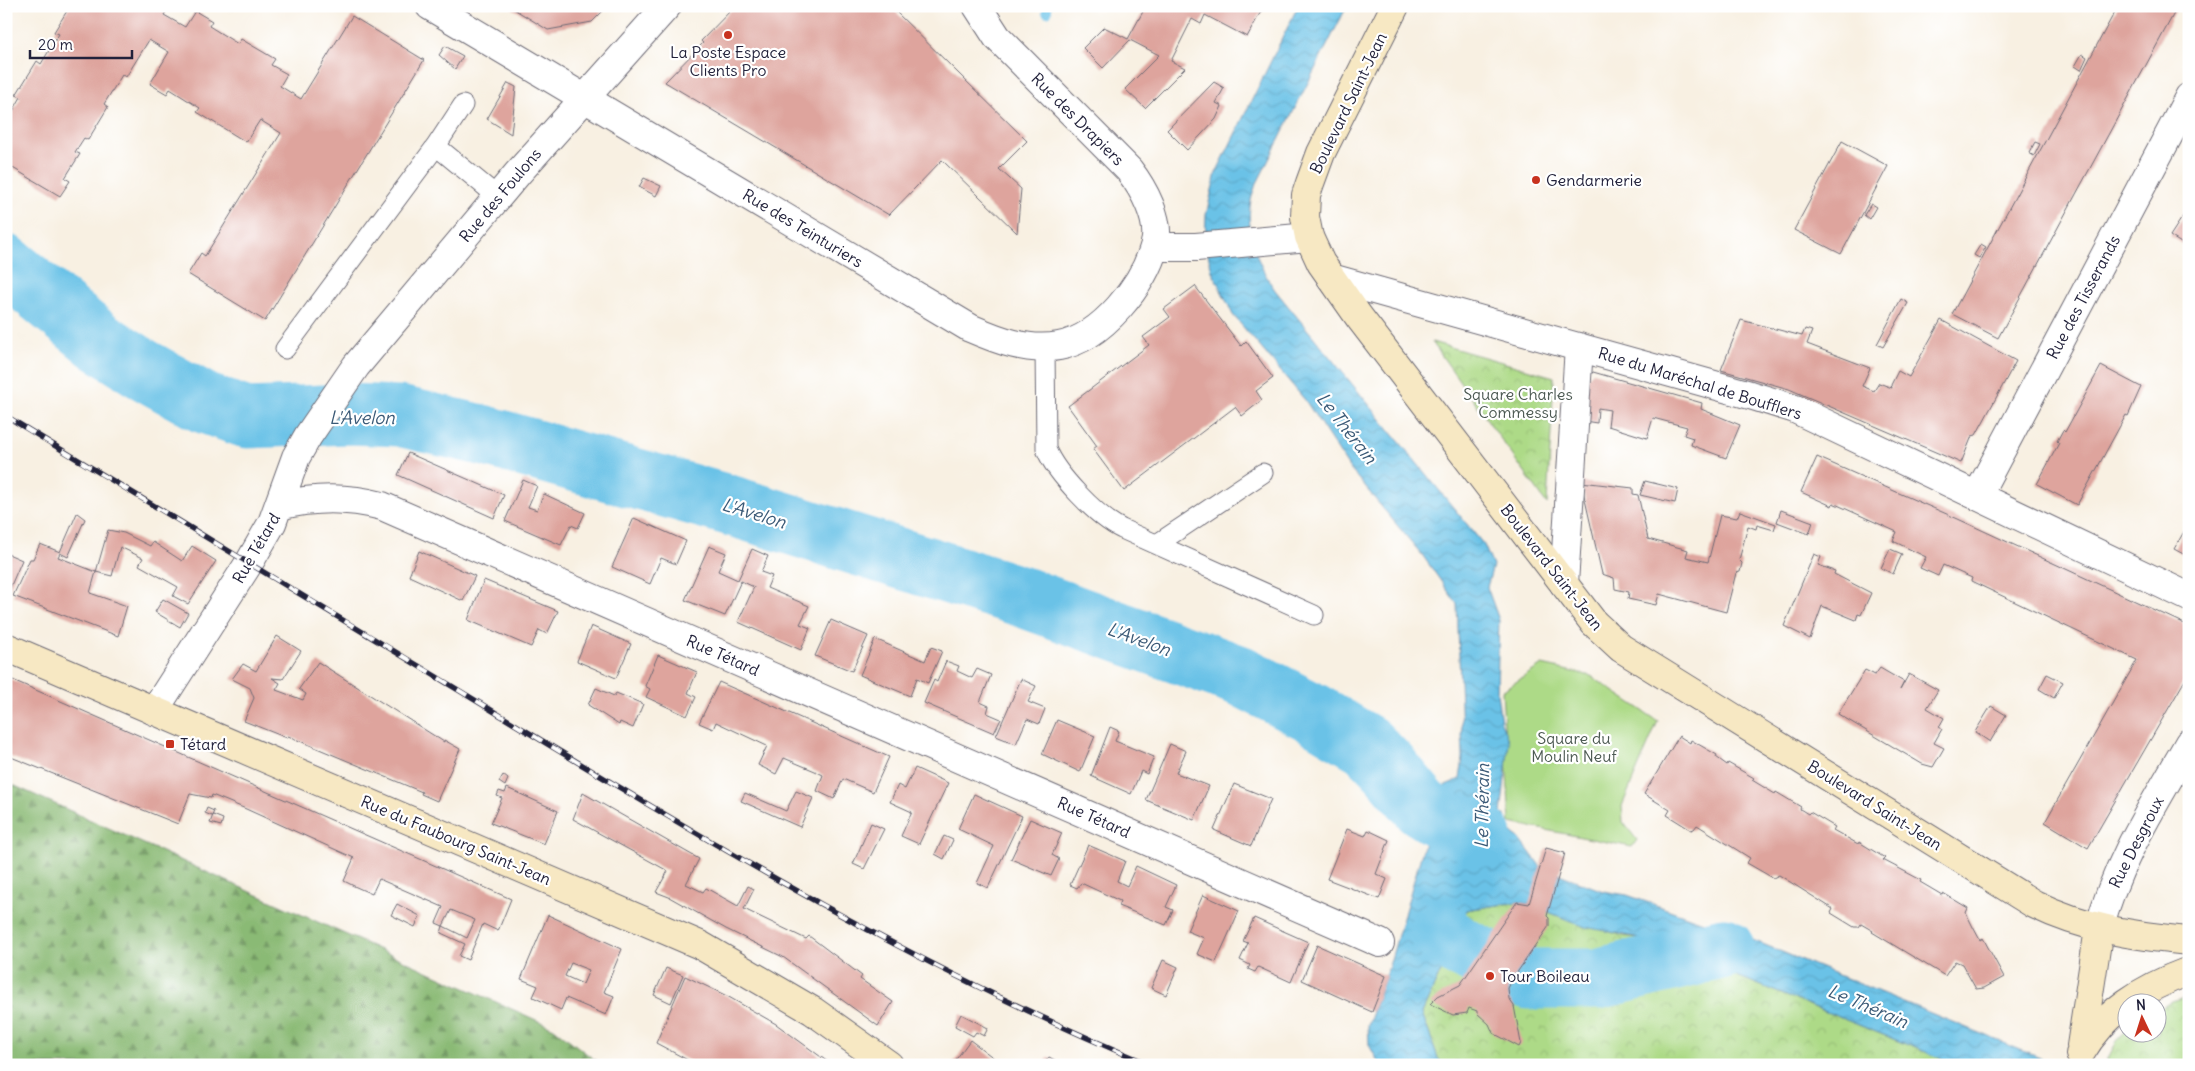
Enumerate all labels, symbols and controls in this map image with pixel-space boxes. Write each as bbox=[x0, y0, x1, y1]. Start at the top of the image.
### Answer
scale bar bbox=[30, 28, 132, 60]
marker: La Poste Espace Clients Pro bbox=[722, 29, 734, 41]
street label: Boulevard Saint-Jean bbox=[1305, 29, 1391, 177]
text: 20 m bbox=[38, 35, 73, 54]
place label: La Poste Espace Clients Pro bbox=[670, 42, 786, 80]
street label: Rue des Drapiers bbox=[1028, 69, 1128, 169]
street label: Rue des Foulons bbox=[455, 144, 545, 246]
place label: Gendarmerie bbox=[1546, 170, 1642, 190]
marker: Gendarmerie bbox=[1530, 174, 1542, 186]
street label: Rue des Teinturiers bbox=[739, 184, 867, 272]
street label: Rue des Tisserands bbox=[2042, 232, 2124, 362]
street label: Rue du Maréchal de Boufflers bbox=[1596, 342, 1804, 424]
park label: Square Charles Commessy bbox=[1463, 384, 1573, 422]
water label: Le Thérain bbox=[1312, 388, 1382, 469]
water label: L'Avelon bbox=[329, 406, 395, 429]
water label: L'Avelon bbox=[719, 492, 789, 534]
street label: Boulevard Saint-Jean bbox=[1497, 500, 1607, 634]
street label: Rue Tétard bbox=[228, 509, 284, 587]
water label: L'Avelon bbox=[1104, 617, 1174, 661]
street label: Rue Tétard bbox=[683, 630, 763, 680]
park label: Square du Moulin Neuf bbox=[1531, 728, 1618, 766]
place label: Tétard bbox=[180, 734, 226, 754]
marker: Tétard bbox=[164, 738, 176, 750]
street label: Boulevard Saint-Jean bbox=[1804, 756, 1946, 854]
water label: Le Thérain bbox=[1470, 763, 1494, 848]
street label: Rue du Faubourg Saint-Jean bbox=[358, 791, 554, 889]
street label: Rue Tétard bbox=[1054, 792, 1134, 842]
street label: Rue Desgroux bbox=[2104, 793, 2168, 891]
place label: Tour Boileau bbox=[1500, 966, 1590, 986]
marker: Tour Boileau bbox=[1484, 970, 1496, 982]
water label: Le Thérain bbox=[1825, 979, 1912, 1033]
north arrow bbox=[2118, 994, 2168, 1044]
text: N bbox=[2136, 996, 2147, 1014]

